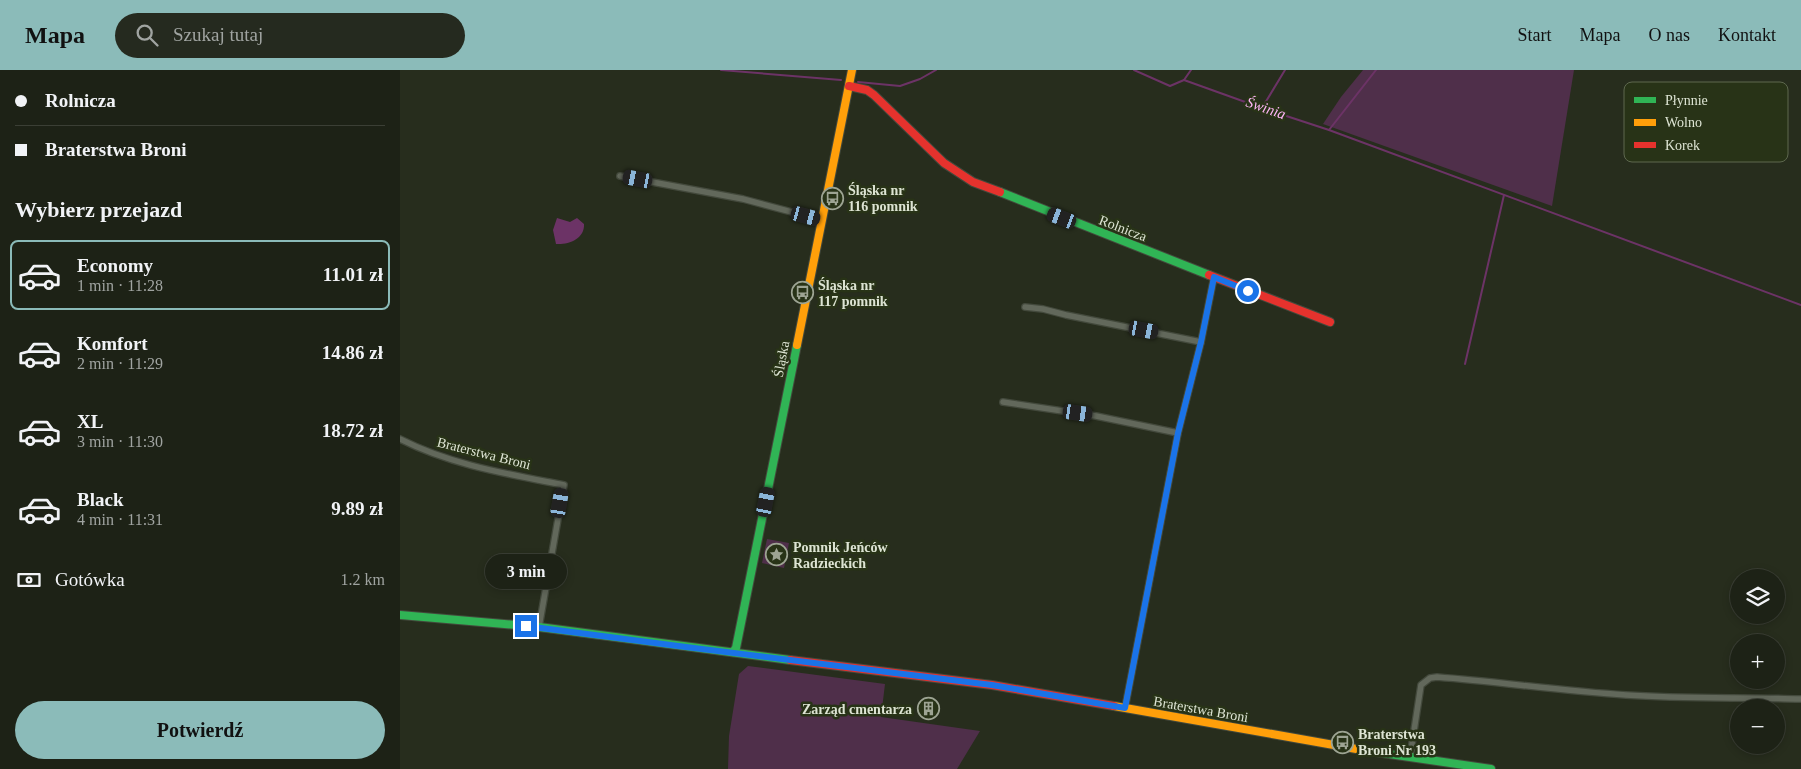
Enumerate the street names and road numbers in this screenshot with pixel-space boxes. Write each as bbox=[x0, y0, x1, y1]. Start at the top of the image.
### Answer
street label: Rolnicza bbox=[1097, 213, 1149, 245]
street label: Śląska bbox=[770, 339, 792, 378]
street label: Braterstwa Broni bbox=[435, 435, 532, 472]
street label: Braterstwa Broni bbox=[1152, 694, 1250, 725]

